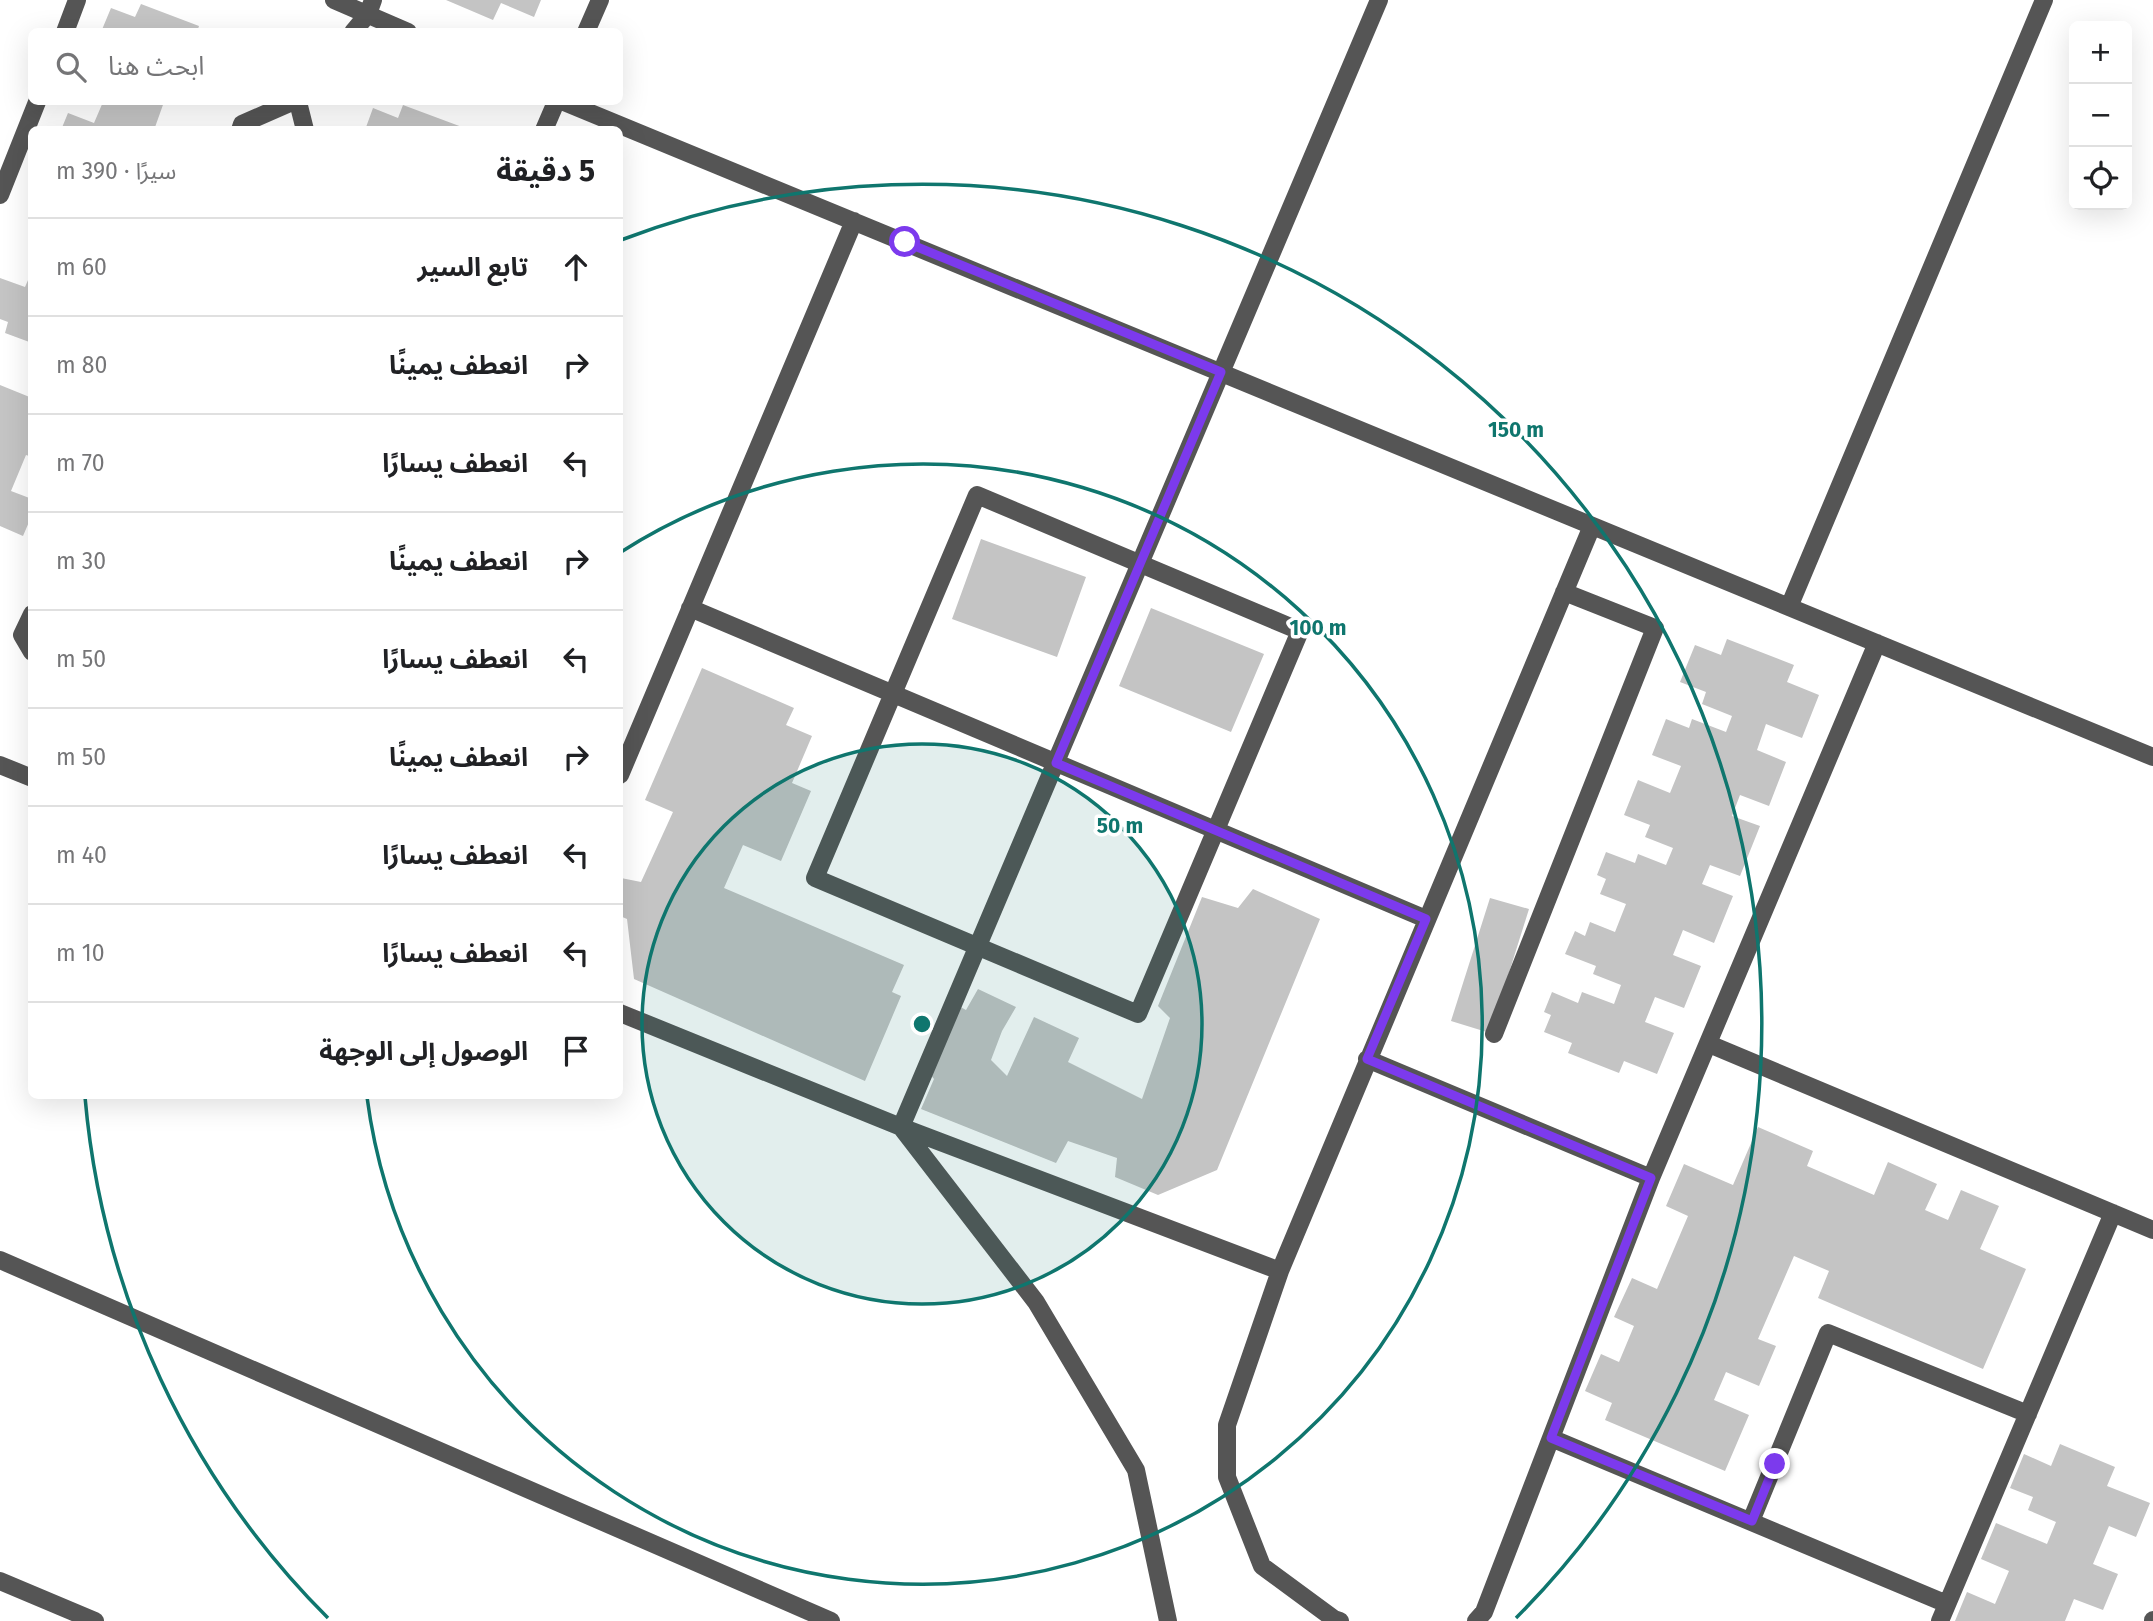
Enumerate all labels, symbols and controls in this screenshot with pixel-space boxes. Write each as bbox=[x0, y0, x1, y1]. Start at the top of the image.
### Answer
map controls bbox=[2069, 21, 2132, 210]
button: + bbox=[2069, 21, 2132, 84]
search box bbox=[28, 28, 623, 105]
icon: search bbox=[52, 48, 90, 86]
text: ابحث هنا bbox=[108, 51, 204, 82]
button: − bbox=[2069, 84, 2132, 147]
button: locate bbox=[2069, 147, 2132, 210]
text: 5 دقيقة bbox=[496, 153, 595, 189]
text: سيرًا · 390 m bbox=[56, 157, 176, 185]
route start bbox=[889, 226, 920, 257]
icon: ahead bbox=[557, 248, 595, 286]
text: تابع السير bbox=[418, 252, 528, 283]
text: 60 m bbox=[56, 253, 107, 281]
icon: right bbox=[557, 346, 595, 384]
text: انعطف يمينًا bbox=[389, 350, 528, 381]
text: 80 m bbox=[56, 351, 107, 379]
text: 150 m bbox=[1488, 417, 1544, 443]
icon: left bbox=[557, 444, 595, 482]
text: انعطف يسارًا bbox=[382, 448, 528, 479]
text: 70 m bbox=[56, 449, 105, 477]
icon: right bbox=[557, 542, 595, 580]
text: انعطف يمينًا bbox=[389, 546, 528, 577]
text: 30 m bbox=[56, 547, 106, 575]
text: 100 m bbox=[1289, 615, 1347, 641]
icon: left bbox=[557, 640, 595, 678]
text: انعطف يسارًا bbox=[382, 644, 528, 675]
text: 50 m bbox=[56, 645, 106, 673]
icon: right bbox=[557, 738, 595, 776]
text: انعطف يمينًا bbox=[389, 742, 528, 773]
text: 50 m bbox=[56, 743, 106, 771]
text: 50 m bbox=[1097, 813, 1143, 839]
icon: left bbox=[557, 836, 595, 874]
text: انعطف يسارًا bbox=[382, 840, 528, 871]
text: 40 m bbox=[56, 841, 107, 869]
icon: left bbox=[557, 934, 595, 972]
text: انعطف يسارًا bbox=[382, 938, 528, 969]
text: 10 m bbox=[56, 939, 105, 967]
centre of rings bbox=[910, 1012, 934, 1036]
icon: arrive bbox=[557, 1032, 595, 1070]
text: الوصول إلى الوجهة bbox=[319, 1036, 528, 1067]
route end bbox=[1759, 1448, 1790, 1479]

